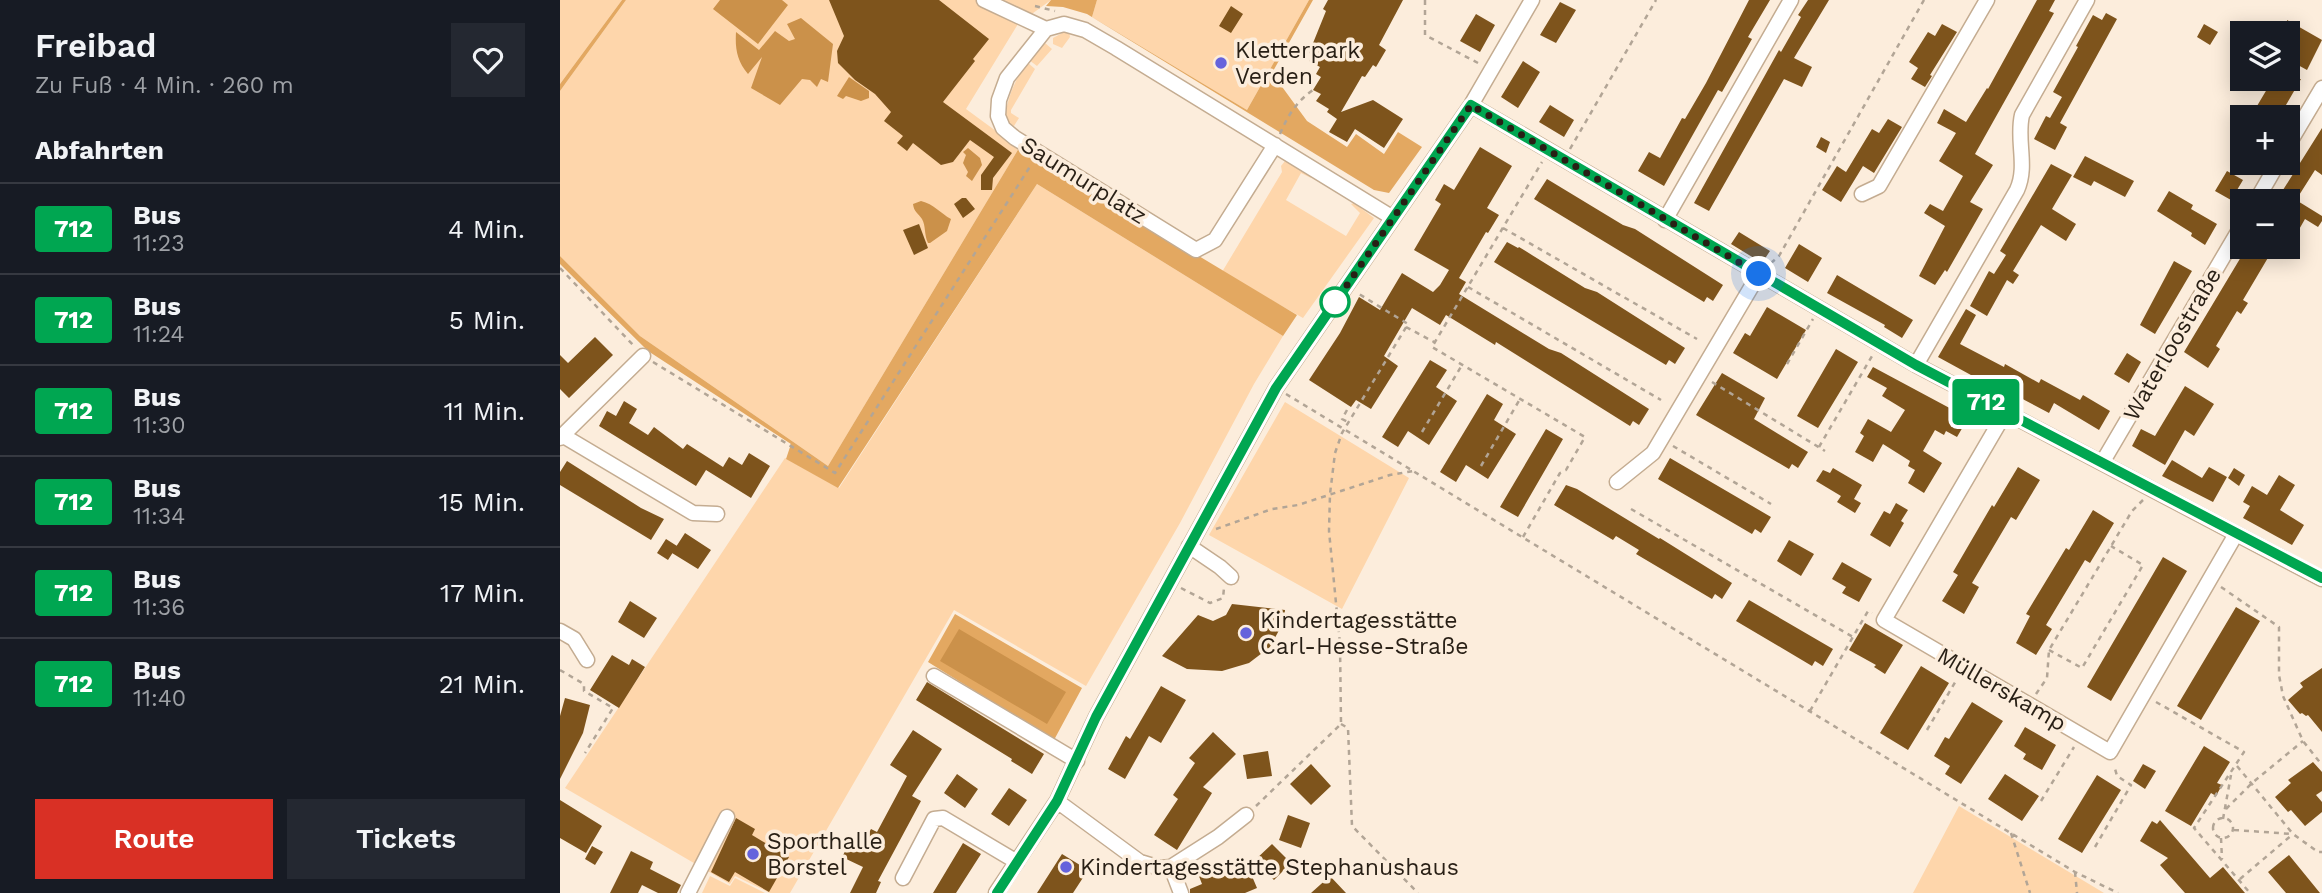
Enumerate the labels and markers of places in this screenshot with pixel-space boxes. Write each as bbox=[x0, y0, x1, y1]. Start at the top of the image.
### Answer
place label: Kletterpark Verden bbox=[1235, 37, 1360, 90]
marker: Kletterpark Verden bbox=[1213, 55, 1229, 71]
unlabelled marker bbox=[1320, 287, 1350, 317]
place label: Kindertagesstätte Carl-Hesse-Straße bbox=[1260, 607, 1469, 660]
marker: Kindertagesstätte Carl-Hesse-Straße bbox=[1238, 625, 1254, 641]
place label: Sporthalle Borstel bbox=[767, 828, 883, 881]
marker: Sporthalle Borstel bbox=[745, 846, 761, 862]
place label: Kindertagesstätte Stephanushaus bbox=[1080, 854, 1459, 881]
marker: Kindertagesstätte Stephanushaus bbox=[1058, 859, 1074, 875]

